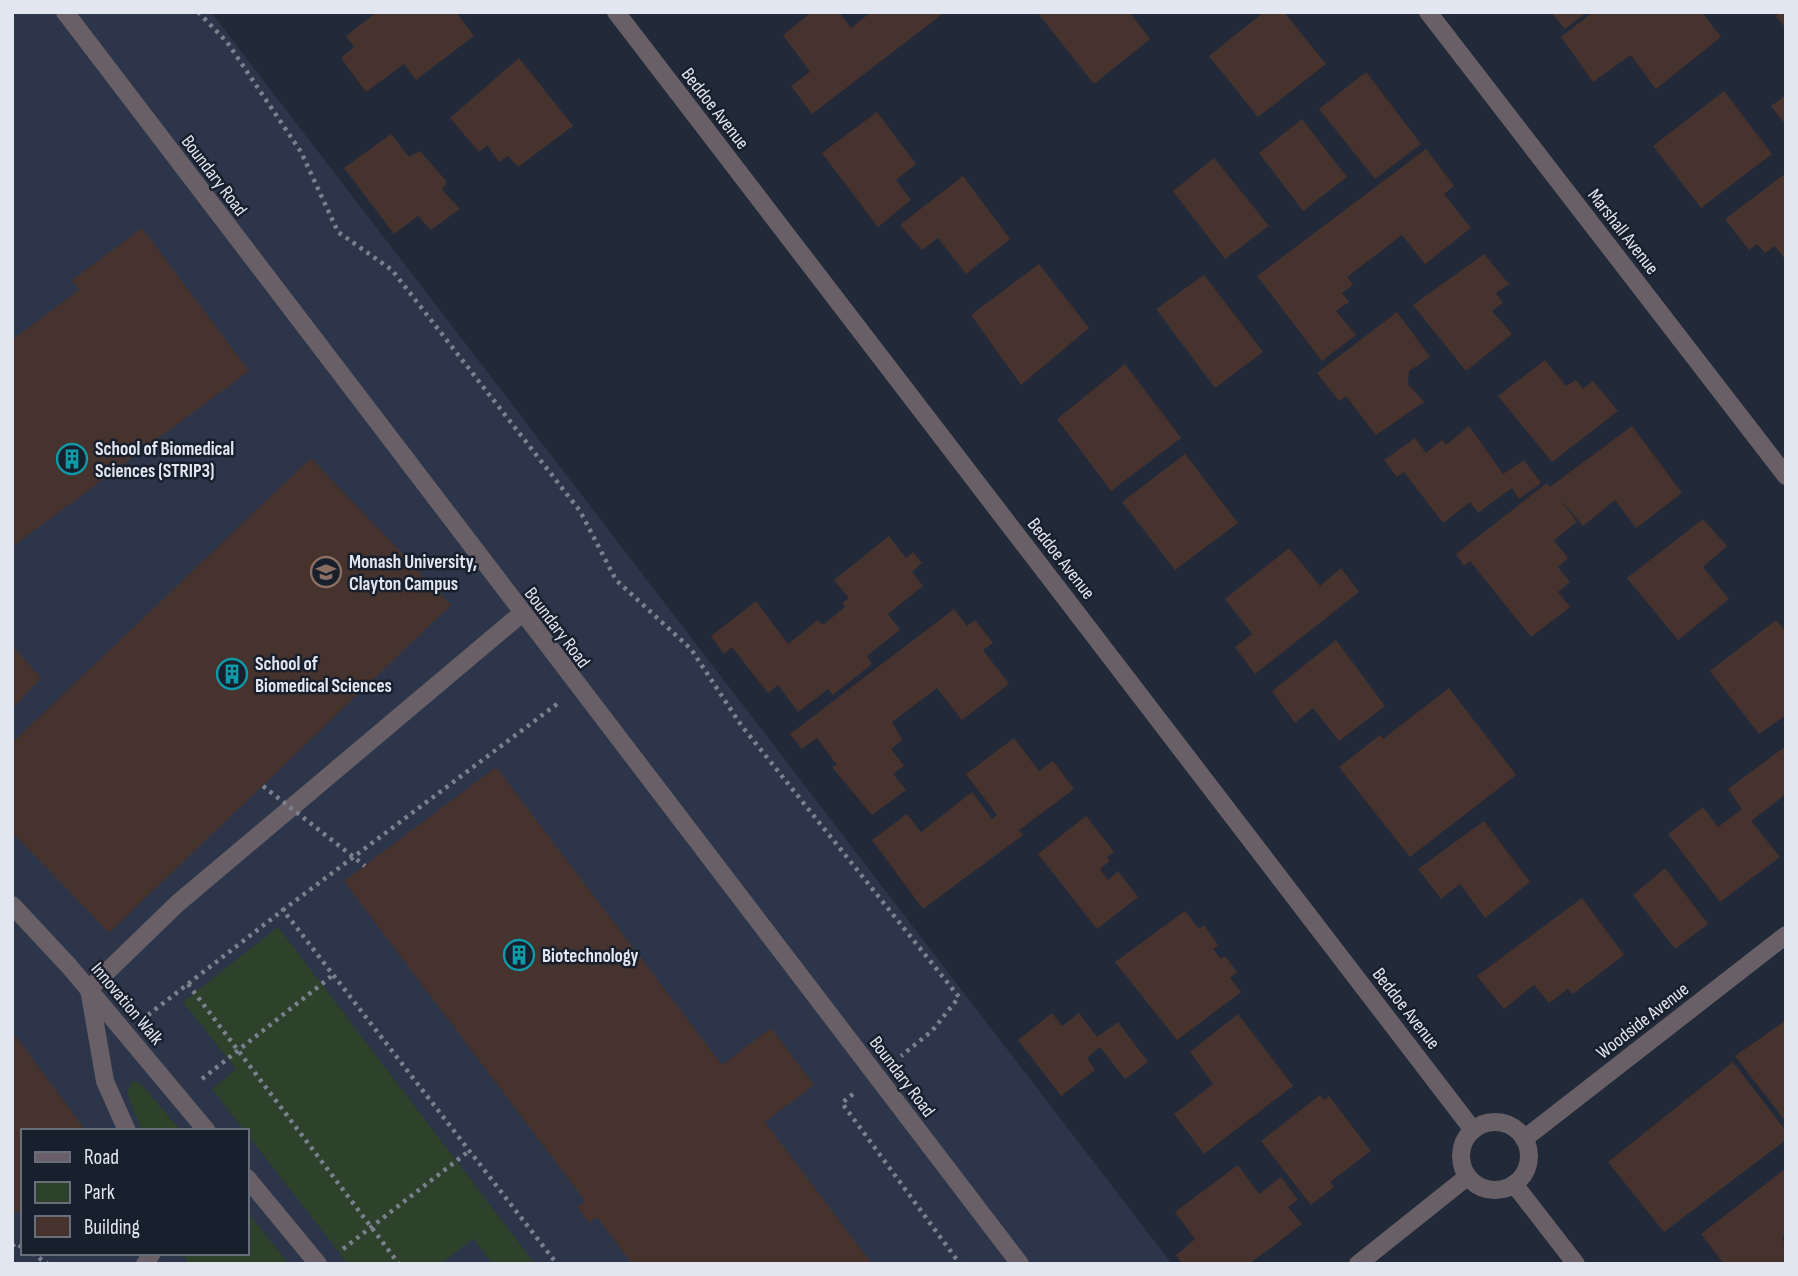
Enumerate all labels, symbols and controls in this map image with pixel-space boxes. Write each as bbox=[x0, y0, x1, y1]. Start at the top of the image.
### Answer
street label: Beddoe Avenue bbox=[676, 64, 754, 154]
street label: Boundary Road bbox=[176, 131, 252, 221]
street label: Marshall Avenue bbox=[1582, 184, 1663, 279]
place label: School of Biomedical Sciences (STRIP3) bbox=[95, 438, 234, 483]
building icon: School of Biomedical Sciences (STRIP3) bbox=[55, 442, 89, 476]
street label: Beddoe Avenue bbox=[1022, 514, 1100, 604]
place label: Monash University, Clayton Campus bbox=[349, 551, 477, 596]
school or university icon: Monash University, Clayton Campus bbox=[309, 555, 343, 589]
street label: Boundary Road bbox=[519, 583, 595, 673]
place label: School of Biomedical Sciences bbox=[255, 653, 392, 698]
building icon: School of Biomedical Sciences bbox=[215, 657, 249, 691]
building icon: Biotechnology bbox=[502, 938, 536, 972]
place label: Biotechnology bbox=[542, 945, 638, 968]
street label: Innovation Walk bbox=[86, 958, 168, 1050]
street label: Beddoe Avenue bbox=[1367, 964, 1445, 1054]
street label: Woodside Avenue bbox=[1592, 978, 1694, 1064]
street label: Boundary Road bbox=[864, 1032, 940, 1122]
legend bbox=[21, 1129, 248, 1255]
text: Road bbox=[84, 1145, 119, 1170]
text: Park bbox=[84, 1180, 115, 1205]
text: Building bbox=[84, 1215, 140, 1240]

